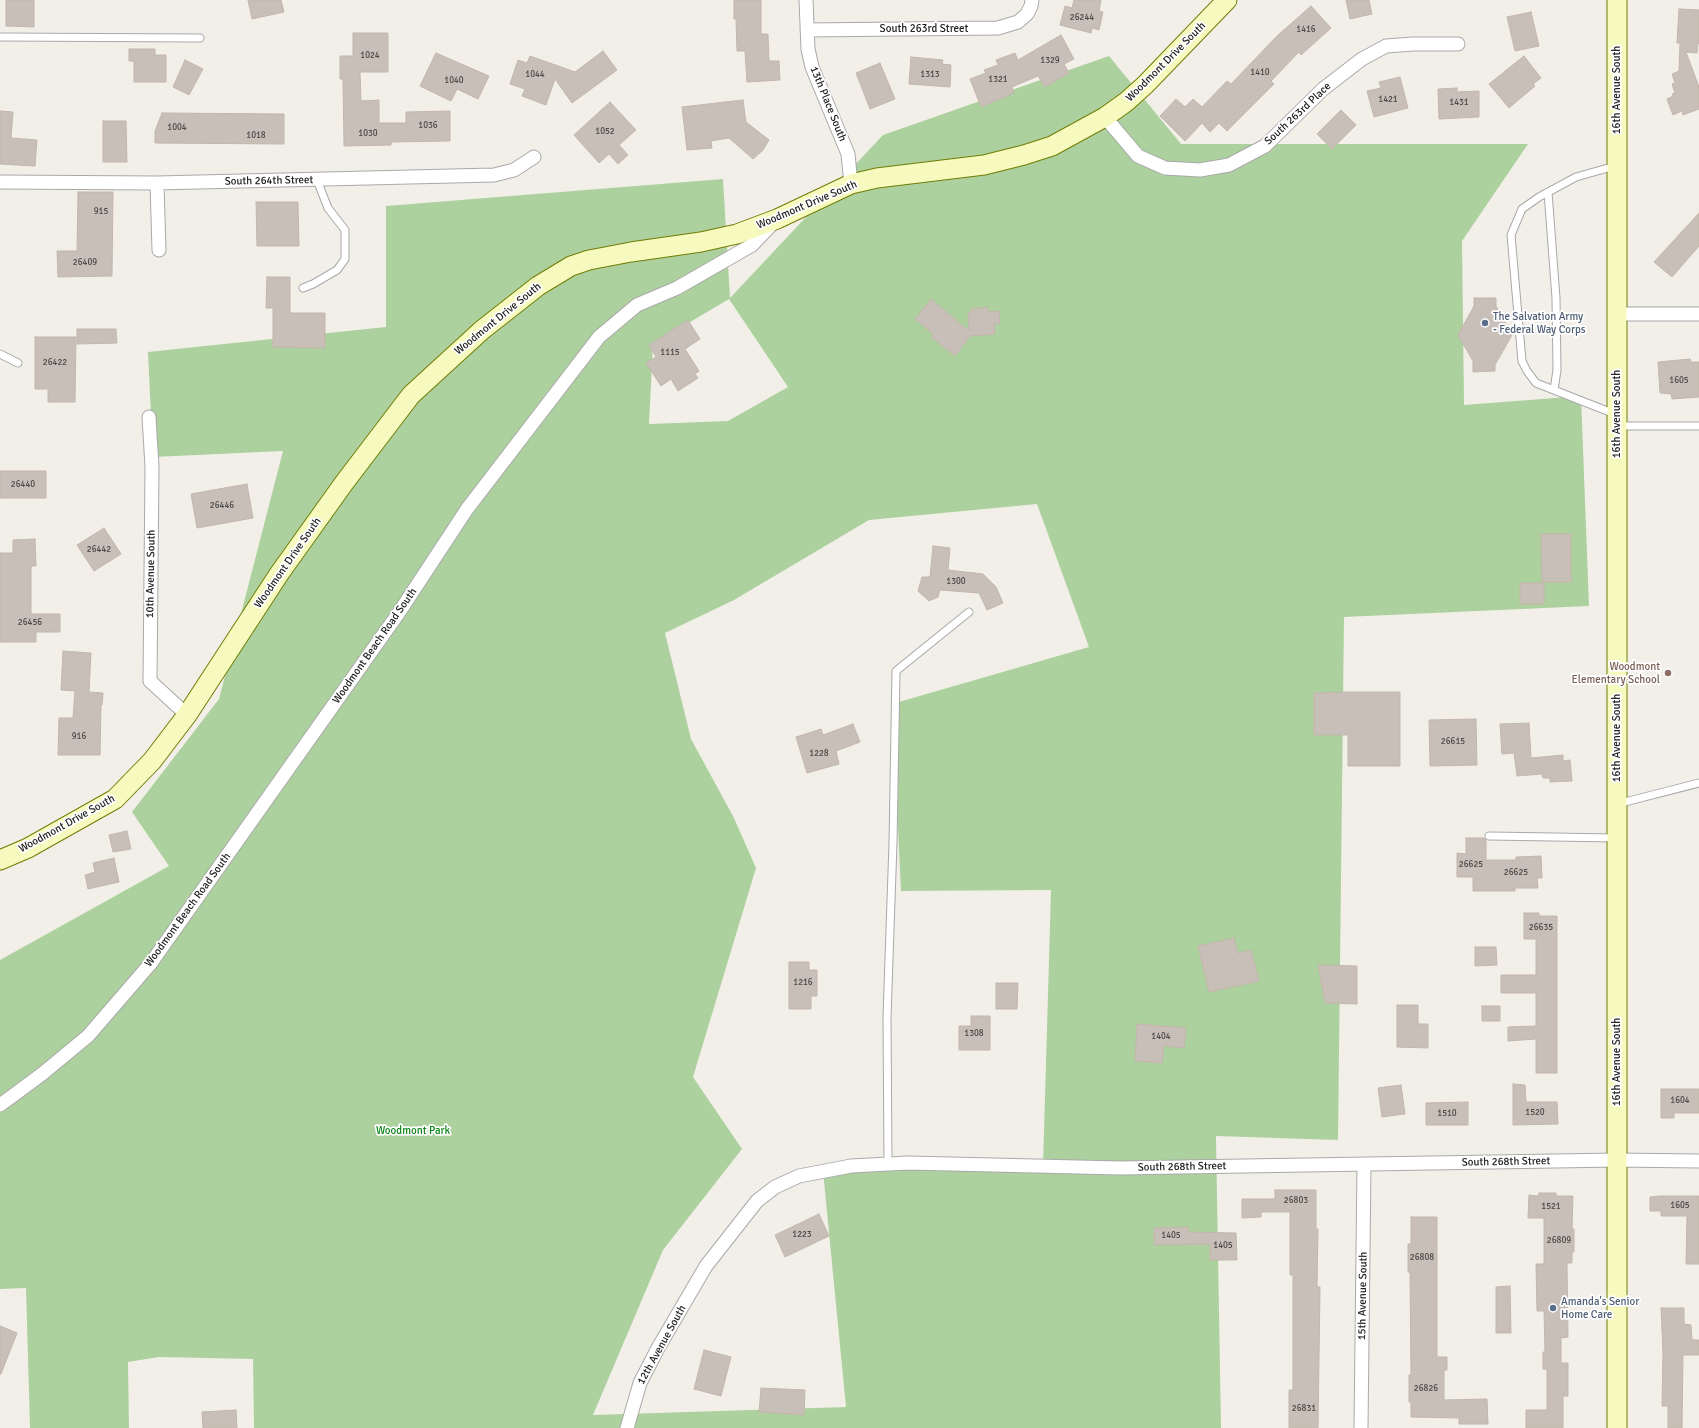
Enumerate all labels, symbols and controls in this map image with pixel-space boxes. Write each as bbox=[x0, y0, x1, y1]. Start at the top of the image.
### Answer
house number: 26244 bbox=[1070, 13, 1094, 23]
street label: Woodmont Drive South bbox=[1123, 19, 1209, 105]
street label: South 263rd Street bbox=[880, 22, 968, 36]
house number: 1416 bbox=[1296, 25, 1316, 35]
street label: 16th Avenue South bbox=[1610, 46, 1624, 134]
house number: 1024 bbox=[360, 51, 380, 61]
house number: 1329 bbox=[1040, 56, 1060, 66]
street label: 13th Place South bbox=[807, 64, 849, 144]
house number: 1410 bbox=[1250, 68, 1270, 78]
house number: 1044 bbox=[525, 70, 545, 80]
house number: 1313 bbox=[920, 70, 940, 80]
house number: 1321 bbox=[988, 75, 1008, 85]
house number: 1040 bbox=[444, 76, 464, 86]
street label: South 263rd Place bbox=[1262, 80, 1334, 148]
house number: 1421 bbox=[1378, 95, 1398, 105]
house number: 1431 bbox=[1449, 98, 1469, 108]
house number: 1036 bbox=[418, 121, 438, 131]
house number: 1004 bbox=[167, 123, 187, 133]
house number: 1052 bbox=[595, 127, 615, 137]
house number: 1030 bbox=[358, 129, 378, 139]
house number: 1018 bbox=[246, 131, 266, 141]
street label: South 264th Street bbox=[224, 174, 314, 188]
street label: Woodmont Drive South bbox=[755, 178, 859, 232]
house number: 915 bbox=[94, 207, 108, 217]
house number: 26409 bbox=[73, 258, 97, 268]
street label: Woodmont Drive South bbox=[452, 280, 544, 358]
place label: The Salvation Army - Federal Way Corps bbox=[1493, 310, 1586, 336]
marker: The Salvation Army - Federal Way Corps bbox=[1480, 318, 1490, 328]
house number: 1115 bbox=[660, 348, 680, 358]
house number: 26422 bbox=[43, 358, 67, 368]
street label: 16th Avenue South bbox=[1610, 370, 1624, 458]
house number: 1605 bbox=[1669, 376, 1689, 386]
house number: 26440 bbox=[11, 480, 35, 490]
house number: 26446 bbox=[210, 501, 234, 511]
street label: Woodmont Drive South bbox=[252, 515, 324, 611]
street label: 10th Avenue South bbox=[144, 530, 158, 618]
house number: 26442 bbox=[87, 545, 111, 555]
house number: 1300 bbox=[946, 577, 966, 587]
street label: Woodmont Beach Road South bbox=[330, 586, 420, 706]
house number: 26456 bbox=[18, 618, 42, 628]
place label: Woodmont Elementary School bbox=[1572, 660, 1660, 686]
marker: Woodmont Elementary School bbox=[1663, 668, 1673, 678]
street label: 16th Avenue South bbox=[1610, 694, 1624, 782]
house number: 916 bbox=[72, 732, 86, 742]
house number: 26615 bbox=[1441, 737, 1465, 747]
house number: 1228 bbox=[809, 749, 829, 759]
street label: Woodmont Drive South bbox=[17, 792, 117, 856]
street label: Woodmont Beach Road South bbox=[142, 850, 234, 970]
house number: 26625 bbox=[1459, 860, 1483, 870]
house number: 26625 bbox=[1504, 868, 1528, 878]
house number: 26635 bbox=[1529, 923, 1553, 933]
house number: 1216 bbox=[793, 978, 813, 988]
street label: 16th Avenue South bbox=[1610, 1018, 1624, 1106]
house number: 1308 bbox=[964, 1029, 984, 1039]
house number: 1404 bbox=[1151, 1032, 1171, 1042]
house number: 1604 bbox=[1670, 1096, 1690, 1106]
house number: 1520 bbox=[1525, 1108, 1545, 1118]
house number: 1510 bbox=[1437, 1109, 1457, 1119]
park label: Woodmont Park bbox=[376, 1124, 450, 1138]
street label: South 268th Street bbox=[1461, 1155, 1551, 1169]
street label: South 268th Street bbox=[1137, 1160, 1227, 1174]
house number: 26803 bbox=[1284, 1196, 1308, 1206]
house number: 1605 bbox=[1670, 1201, 1690, 1211]
house number: 1521 bbox=[1541, 1202, 1561, 1212]
house number: 1223 bbox=[792, 1230, 812, 1240]
house number: 1405 bbox=[1161, 1231, 1181, 1241]
house number: 26809 bbox=[1547, 1236, 1571, 1246]
house number: 1405 bbox=[1213, 1241, 1233, 1251]
street label: 15th Avenue South bbox=[1356, 1252, 1370, 1340]
house number: 26808 bbox=[1410, 1253, 1434, 1263]
place label: Amanda's Senior Home Care bbox=[1561, 1295, 1639, 1321]
street label: 12th Avenue South bbox=[635, 1303, 689, 1387]
marker: Amanda's Senior Home Care bbox=[1548, 1303, 1558, 1313]
house number: 26826 bbox=[1414, 1384, 1438, 1394]
house number: 26831 bbox=[1292, 1404, 1316, 1414]

